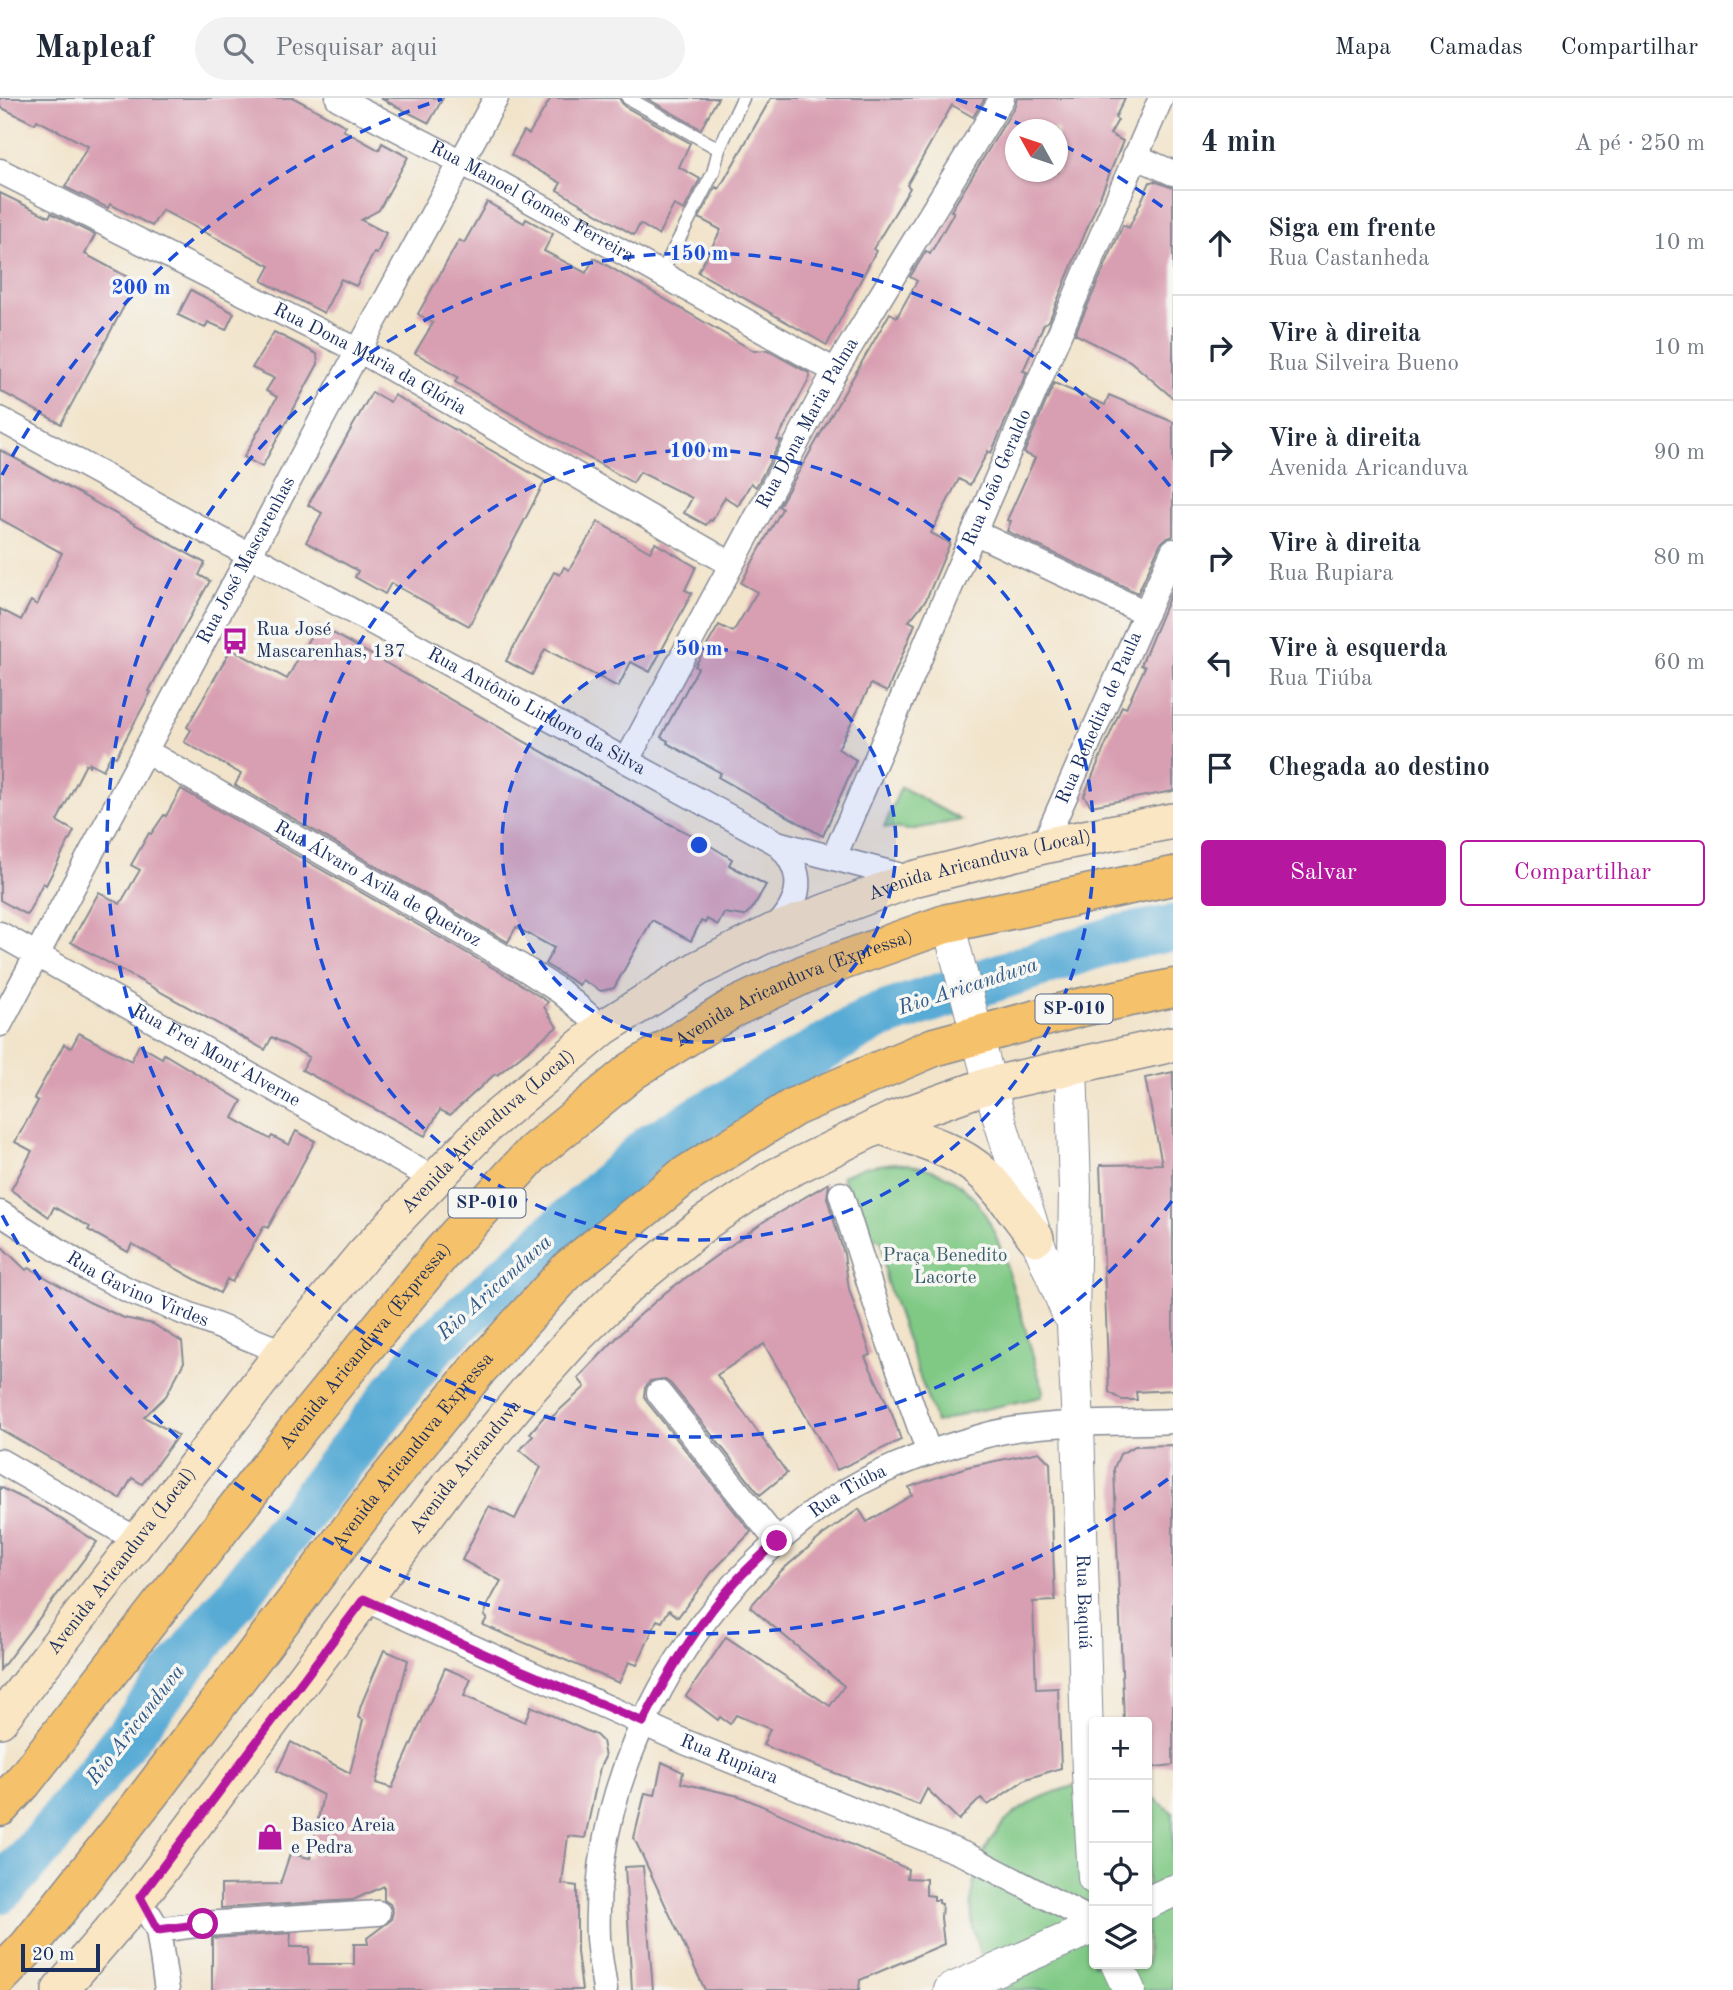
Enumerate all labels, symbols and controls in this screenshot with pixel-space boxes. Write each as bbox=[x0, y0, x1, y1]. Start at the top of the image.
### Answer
search box bbox=[195, 17, 685, 80]
icon: search bbox=[219, 29, 257, 67]
text: Mapleaf bbox=[35, 32, 153, 65]
text: Pesquisar aqui bbox=[275, 35, 438, 61]
text: Mapa bbox=[1335, 36, 1391, 60]
text: Camadas bbox=[1429, 36, 1523, 60]
text: Compartilhar bbox=[1561, 36, 1698, 60]
north arrow bbox=[1005, 119, 1068, 182]
text: 4 min bbox=[1201, 128, 1276, 158]
text: A pé · 250 m bbox=[1574, 132, 1705, 155]
street label: Rua Manoel Gomes Ferreira bbox=[427, 138, 638, 266]
text: Siga em frente bbox=[1268, 216, 1436, 242]
icon: ahead bbox=[1201, 224, 1239, 262]
text: 10 m bbox=[1654, 231, 1705, 254]
text: 150 m bbox=[669, 244, 729, 265]
text: Rua Castanheda bbox=[1268, 247, 1430, 270]
text: 200 m bbox=[111, 278, 171, 299]
street label: Rua Dona Maria da Glória bbox=[270, 300, 470, 419]
text: Vire à direita bbox=[1268, 321, 1421, 347]
icon: right bbox=[1201, 329, 1239, 367]
street label: Rua Dona Maria Palma bbox=[754, 334, 863, 512]
text: 10 m bbox=[1654, 336, 1705, 359]
text: Rua Silveira Bueno bbox=[1268, 352, 1459, 375]
street label: Rua João Geraldo bbox=[960, 407, 1035, 549]
text: Vire à direita bbox=[1268, 426, 1421, 452]
icon: right bbox=[1201, 434, 1239, 472]
text: 100 m bbox=[669, 441, 729, 462]
text: 90 m bbox=[1654, 441, 1705, 464]
text: Avenida Aricanduva bbox=[1268, 457, 1468, 480]
street label: Rua José Mascarenhas bbox=[194, 474, 299, 647]
text: Vire à direita bbox=[1268, 531, 1421, 557]
icon: right bbox=[1201, 539, 1239, 577]
text: 80 m bbox=[1654, 546, 1705, 569]
text: Rua Rupiara bbox=[1268, 562, 1394, 585]
place label: Rua José Mascarenhas, 137 bbox=[256, 621, 406, 662]
bus stop icon: Rua José Mascarenhas, 137 bbox=[220, 626, 250, 656]
street label: Rua Benedita de Paula bbox=[1053, 628, 1146, 807]
text: Vire à esquerda bbox=[1268, 636, 1448, 662]
text: 50 m bbox=[675, 639, 723, 660]
icon: left bbox=[1201, 644, 1239, 682]
street label: Rua Antônio Lindoro da Silva bbox=[424, 645, 649, 779]
text: 60 m bbox=[1654, 651, 1705, 674]
text: Rua Tiúba bbox=[1268, 667, 1373, 690]
icon: arrive bbox=[1201, 749, 1239, 787]
text: Chegada ao destino bbox=[1268, 755, 1490, 781]
street label: Rua Álvaro Avila de Queiroz bbox=[271, 818, 484, 951]
street label: Avenida Aricanduva (Local) bbox=[866, 826, 1093, 904]
centre of rings bbox=[687, 833, 711, 857]
button: Salvar bbox=[1201, 840, 1446, 906]
button: Compartilhar bbox=[1460, 840, 1705, 906]
street label: Avenida Aricanduva (Expressa) bbox=[671, 926, 915, 1051]
water label: Rio Aricanduva bbox=[895, 955, 1040, 1020]
road number: SP-010 bbox=[1036, 994, 1112, 1024]
street label: Rua Frei Mont'Alverne bbox=[129, 1001, 303, 1111]
street label: Avenida Aricanduva (Local) bbox=[398, 1046, 579, 1217]
road number: SP-010 bbox=[448, 1188, 526, 1218]
water label: Rio Aricanduva bbox=[433, 1232, 556, 1345]
street label: Avenida Aricanduva (Expressa) bbox=[276, 1239, 455, 1454]
park label: Praça Benedito Lacorte bbox=[882, 1247, 1008, 1288]
street label: Rua Gavino Virdes bbox=[63, 1248, 211, 1331]
street label: Avenida Aricanduva Expressa bbox=[328, 1348, 500, 1554]
street label: Avenida Aricanduva bbox=[406, 1396, 526, 1540]
street label: Rua Tiúba bbox=[806, 1461, 890, 1522]
street label: Avenida Aricanduva (Local) bbox=[44, 1464, 200, 1658]
route end bbox=[761, 1525, 792, 1556]
street label: Rua Baquiá bbox=[1072, 1554, 1094, 1650]
water label: Rio Aricanduva bbox=[82, 1661, 189, 1790]
map controls bbox=[1089, 1717, 1152, 1969]
button: + bbox=[1089, 1717, 1152, 1780]
street label: Rua Rupiara bbox=[677, 1732, 781, 1788]
button: − bbox=[1089, 1780, 1152, 1843]
place label: Basico Areia e Pedra bbox=[291, 1817, 396, 1858]
shop icon: Basico Areia e Pedra bbox=[255, 1822, 285, 1852]
button: locate bbox=[1089, 1843, 1152, 1906]
button: layers bbox=[1089, 1906, 1152, 1969]
route start bbox=[187, 1908, 218, 1939]
scale bar bbox=[21, 1941, 100, 1973]
text: 20 m bbox=[32, 1946, 74, 1965]

